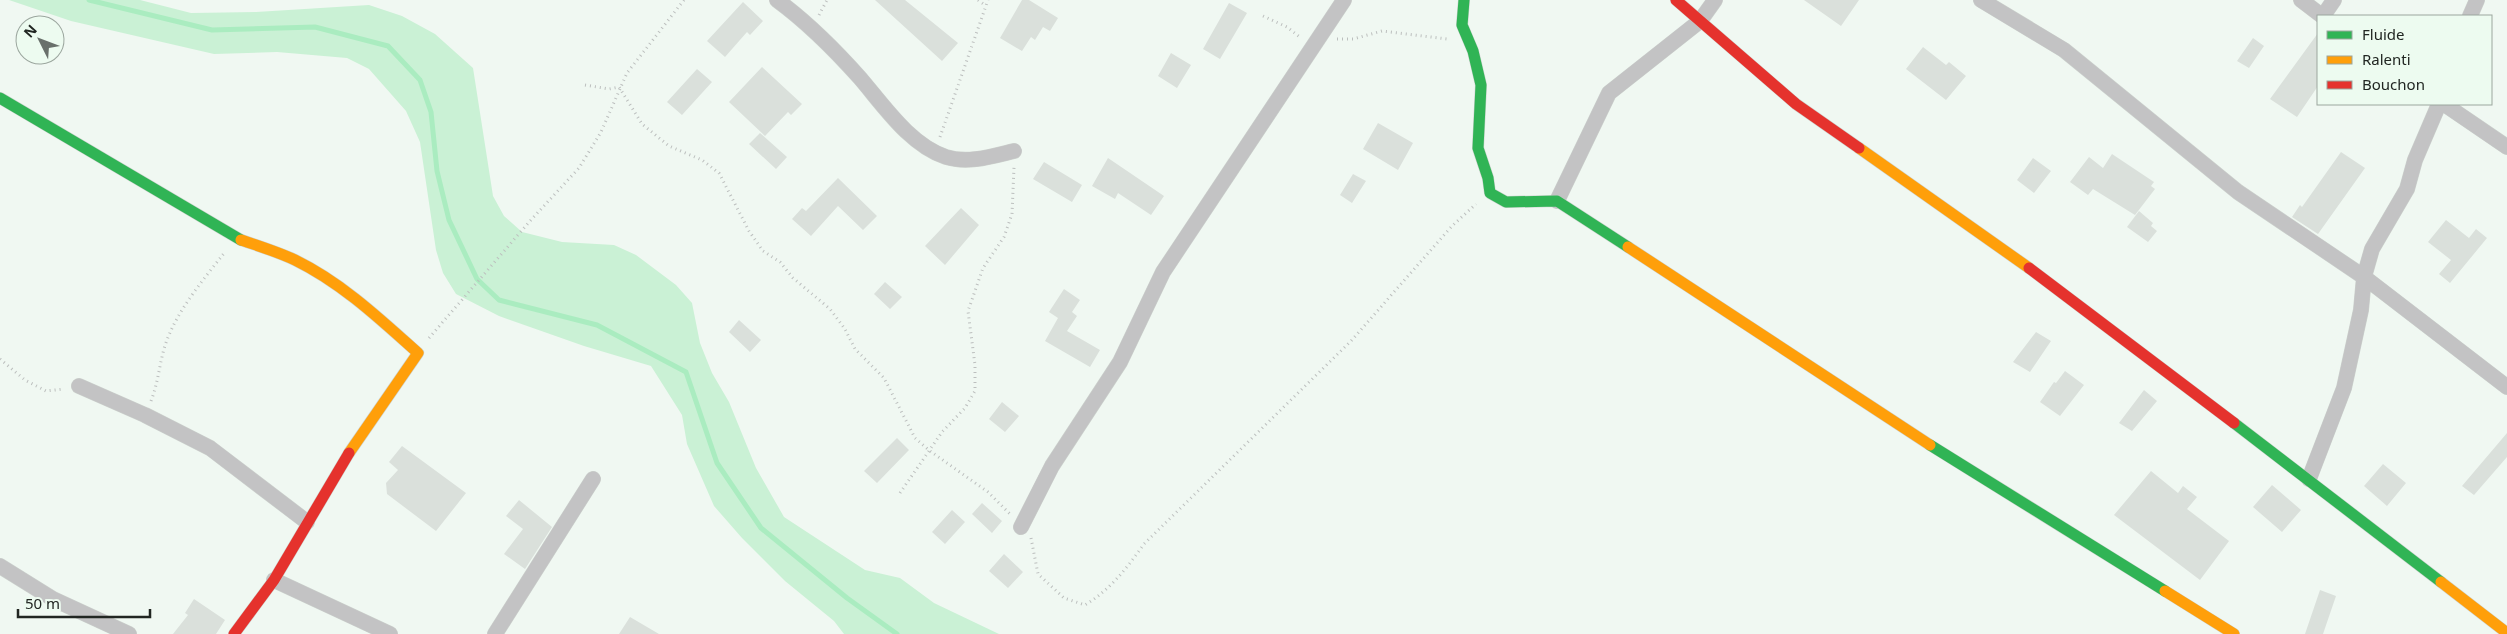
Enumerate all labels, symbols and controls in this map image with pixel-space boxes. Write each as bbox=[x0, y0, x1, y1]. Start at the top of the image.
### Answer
north arrow bbox=[15, 15, 65, 65]
legend bbox=[2317, 15, 2492, 105]
text: N bbox=[19, 20, 41, 42]
text: Fluide bbox=[2362, 24, 2404, 44]
text: Ralenti bbox=[2362, 49, 2411, 69]
text: Bouchon bbox=[2362, 74, 2425, 94]
scale bar bbox=[18, 586, 150, 618]
text: 50 m bbox=[25, 593, 60, 613]

